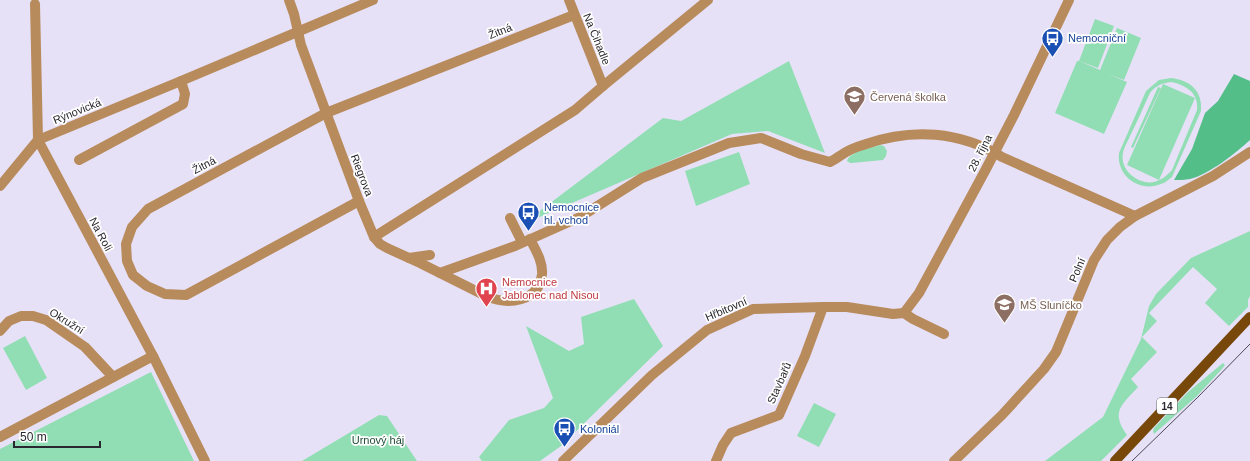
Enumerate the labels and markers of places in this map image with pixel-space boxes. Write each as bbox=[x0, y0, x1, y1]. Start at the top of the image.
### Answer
bus stop icon: Nemocniční bbox=[1039, 25, 1065, 58]
place label: Nemocniční bbox=[1068, 32, 1126, 44]
school or university icon: Červená školka bbox=[842, 84, 868, 117]
place label: Červená školka bbox=[870, 91, 947, 103]
bus stop icon: Nemocnice hl. vchod bbox=[515, 200, 541, 233]
place label: Nemocnice hl. vchod bbox=[544, 201, 599, 226]
hospital icon: Nemocnice Jablonec nad Nisou bbox=[474, 275, 500, 308]
place label: Nemocnice Jablonec nad Nisou bbox=[502, 276, 599, 301]
school or university icon: MŠ Sluníčko bbox=[992, 292, 1018, 325]
place label: MŠ Sluníčko bbox=[1020, 299, 1082, 311]
bus stop icon: Koloniál bbox=[552, 416, 578, 449]
place label: Koloniál bbox=[580, 423, 619, 435]

